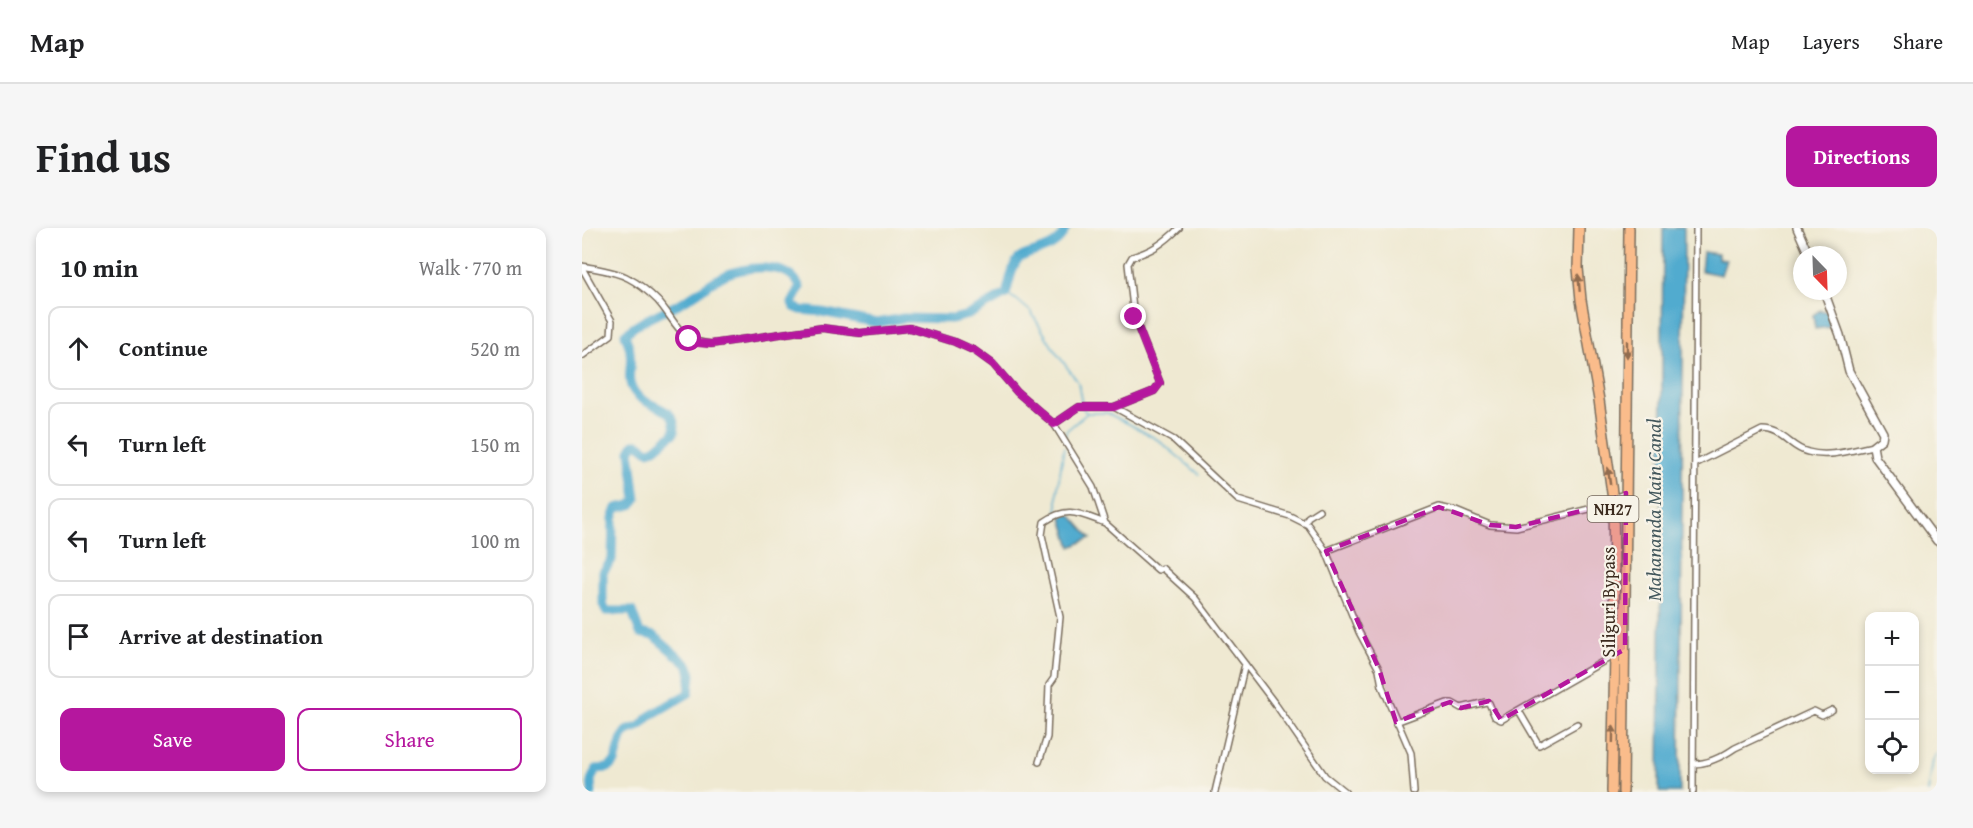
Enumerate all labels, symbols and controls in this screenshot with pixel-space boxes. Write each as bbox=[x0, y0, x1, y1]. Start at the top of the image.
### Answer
text: Map bbox=[30, 21, 84, 62]
text: Map bbox=[1731, 26, 1770, 57]
text: Layers bbox=[1803, 26, 1860, 57]
text: Share bbox=[1893, 26, 1943, 57]
text: Find us bbox=[36, 126, 171, 187]
button: Directions bbox=[1786, 126, 1937, 187]
north arrow bbox=[1793, 246, 1847, 300]
text: 10 min bbox=[60, 248, 138, 287]
text: Walk · 770 m bbox=[419, 253, 522, 282]
one-way arrow bbox=[1574, 274, 1584, 293]
route end bbox=[1120, 303, 1146, 329]
route start bbox=[675, 325, 701, 351]
icon: ahead bbox=[62, 332, 95, 365]
text: Continue bbox=[119, 332, 208, 364]
text: 520 m bbox=[470, 334, 520, 363]
one-way arrow bbox=[1623, 340, 1632, 359]
water label: Mahananda Main Canal bbox=[1639, 419, 1668, 601]
icon: left bbox=[62, 428, 95, 461]
text: Turn left bbox=[119, 428, 206, 460]
text: 150 m bbox=[470, 430, 520, 459]
one-way arrow bbox=[1605, 466, 1614, 485]
road number: NH27 bbox=[1588, 496, 1638, 522]
icon: left bbox=[62, 524, 95, 557]
text: Turn left bbox=[119, 524, 206, 556]
text: 100 m bbox=[470, 526, 520, 555]
street label: Siliguri Bypass bbox=[1595, 547, 1622, 657]
map controls bbox=[1865, 612, 1919, 774]
button: + bbox=[1865, 612, 1919, 666]
icon: arrive bbox=[62, 620, 95, 653]
text: Arrive at destination bbox=[119, 620, 323, 652]
button: − bbox=[1865, 666, 1919, 720]
button: Save bbox=[60, 708, 285, 771]
button: Share bbox=[297, 708, 522, 771]
button: locate bbox=[1865, 720, 1919, 774]
one-way arrow bbox=[1609, 724, 1618, 743]

